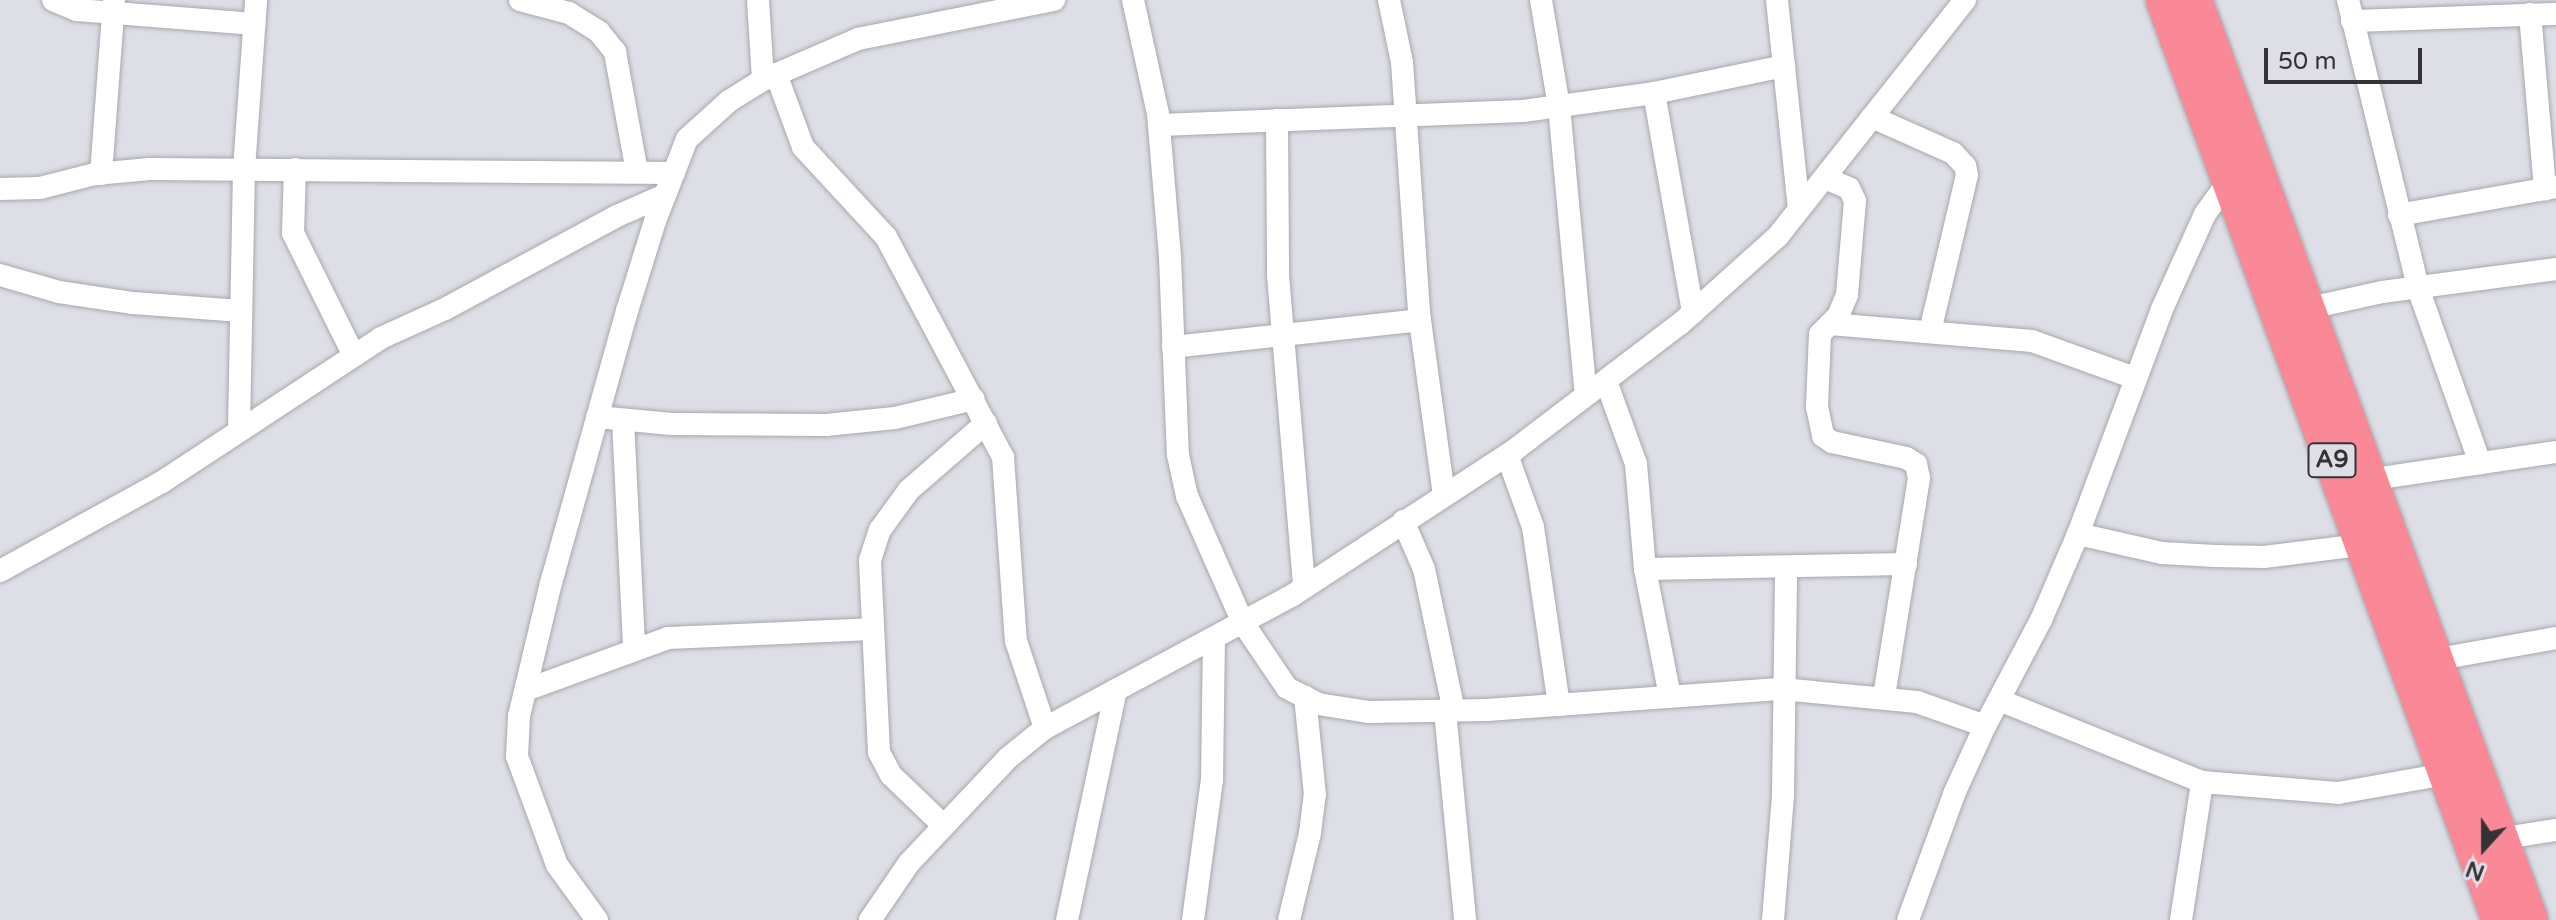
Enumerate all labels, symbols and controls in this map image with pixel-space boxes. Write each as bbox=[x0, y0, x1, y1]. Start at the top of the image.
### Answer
scale bar bbox=[2268, 32, 2426, 82]
text: 50 m bbox=[2278, 47, 2336, 76]
road number: A9 bbox=[2306, 440, 2358, 480]
north arrow bbox=[2444, 808, 2524, 888]
text: N bbox=[2462, 855, 2488, 886]

